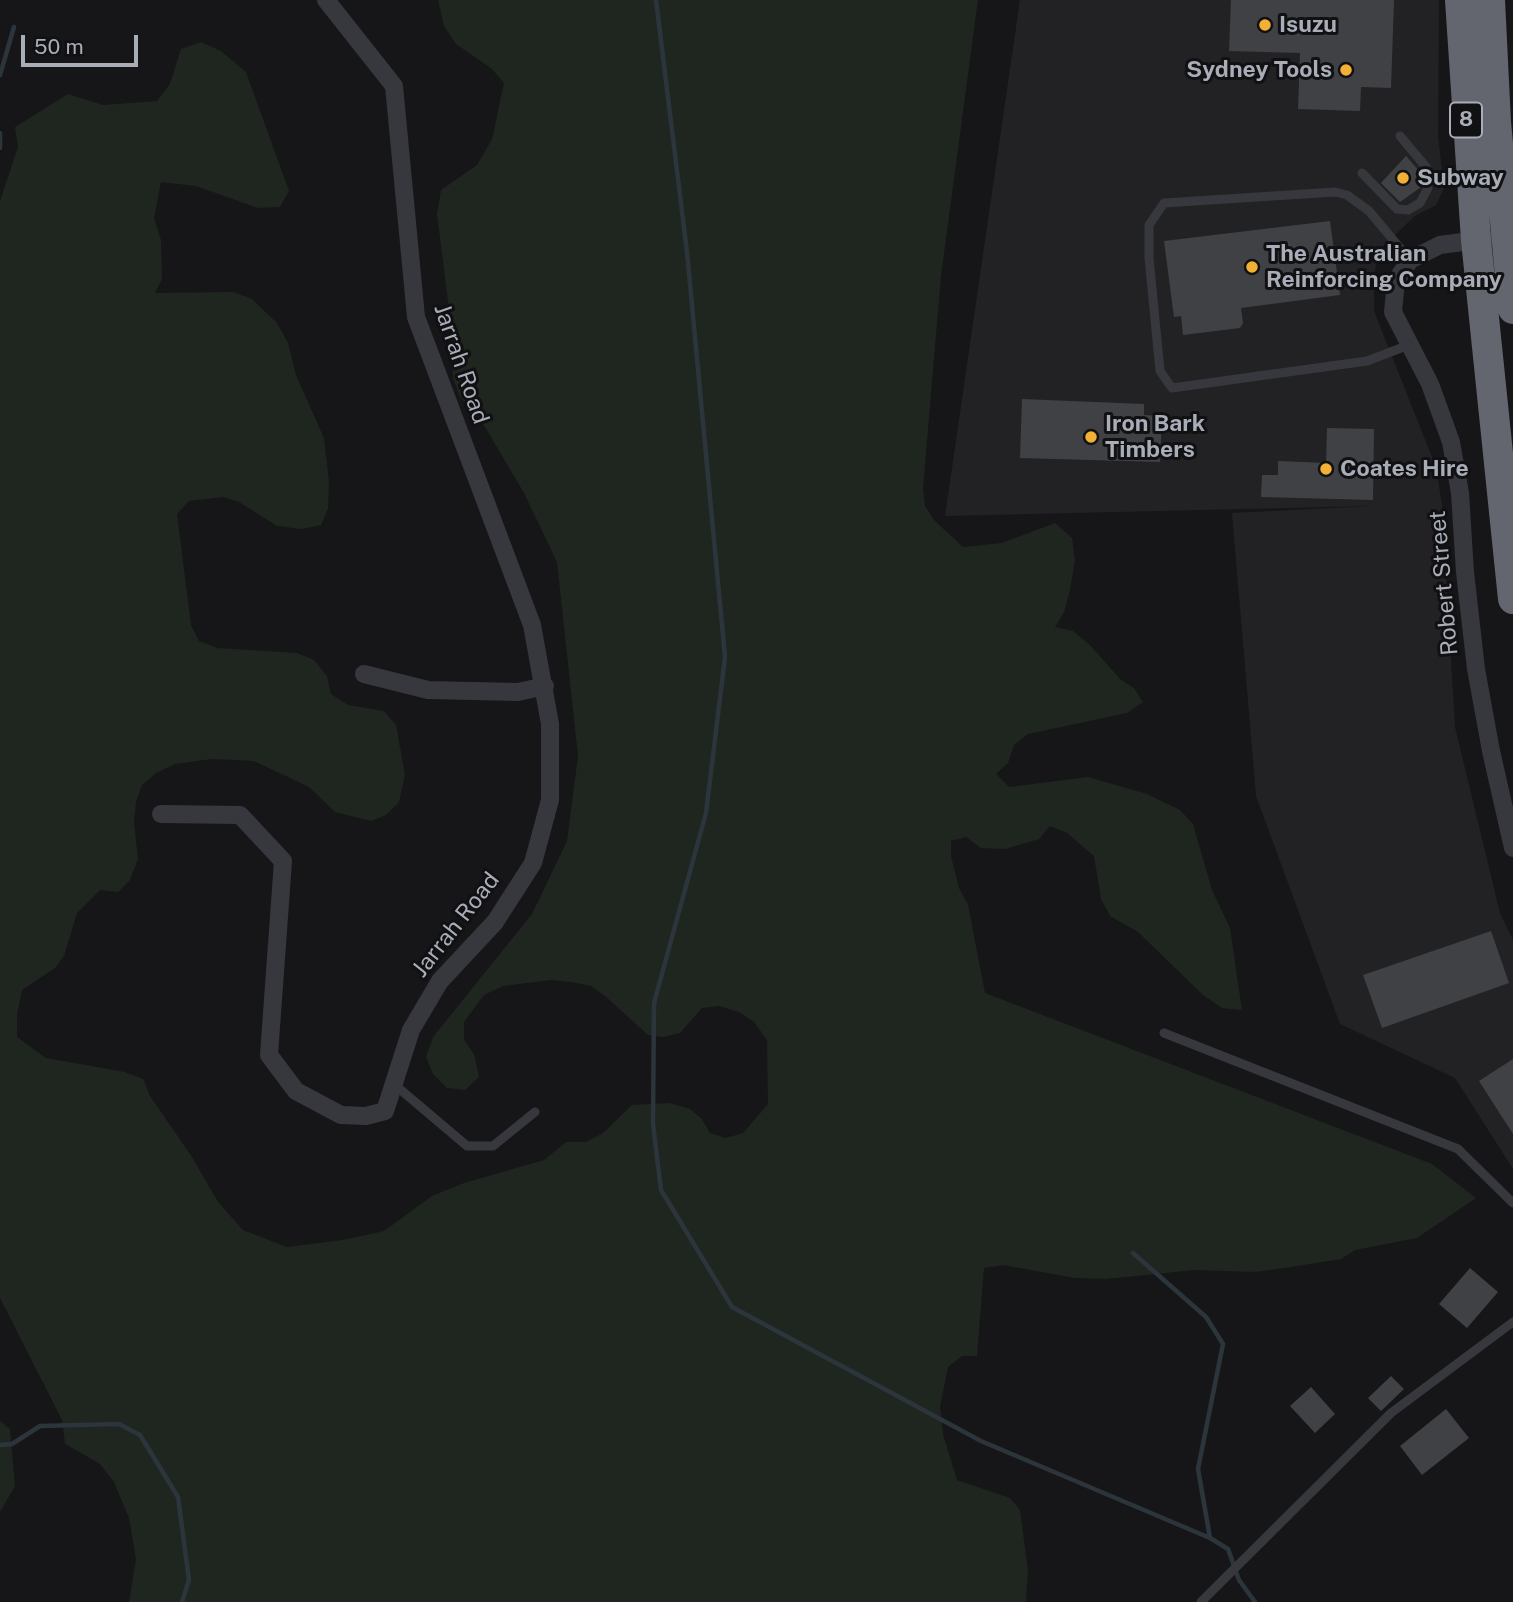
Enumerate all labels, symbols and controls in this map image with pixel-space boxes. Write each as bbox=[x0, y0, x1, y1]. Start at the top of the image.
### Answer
place label: Isuzu bbox=[1279, 11, 1337, 39]
marker: Isuzu bbox=[1257, 17, 1273, 33]
scale bar bbox=[24, 21, 142, 65]
text: 50 m bbox=[34, 34, 84, 59]
place label: Sydney Tools bbox=[1186, 56, 1332, 84]
marker: Sydney Tools bbox=[1338, 62, 1354, 78]
road number: 8 bbox=[1450, 102, 1482, 138]
place label: Subway bbox=[1417, 164, 1504, 192]
marker: Subway bbox=[1395, 170, 1411, 186]
place label: The Australian Reinforcing Company bbox=[1266, 240, 1502, 294]
marker: The Australian Reinforcing Company bbox=[1244, 259, 1260, 275]
street label: Jarrah Road bbox=[428, 300, 494, 428]
place label: Iron Bark Timbers bbox=[1105, 410, 1205, 464]
marker: Iron Bark Timbers bbox=[1083, 429, 1099, 445]
place label: Coates Hire bbox=[1340, 455, 1469, 483]
marker: Coates Hire bbox=[1318, 461, 1334, 477]
street label: Robert Street bbox=[1424, 509, 1464, 657]
street label: Jarrah Road bbox=[407, 867, 505, 983]

